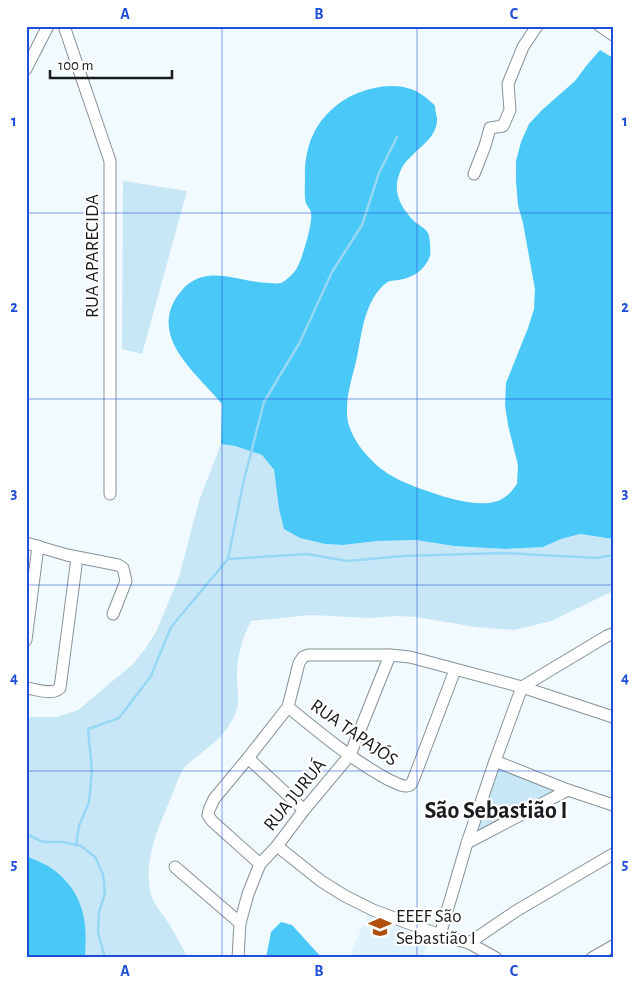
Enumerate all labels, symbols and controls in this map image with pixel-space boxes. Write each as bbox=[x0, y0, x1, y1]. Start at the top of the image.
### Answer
text: A bbox=[120, 6, 130, 22]
text: B bbox=[314, 6, 324, 22]
text: C bbox=[510, 6, 519, 22]
scale bar bbox=[50, 48, 172, 80]
text: 100 m bbox=[58, 58, 93, 73]
text: 1 bbox=[11, 113, 17, 129]
text: 1 bbox=[622, 113, 628, 129]
street label: RUA APARECIDA bbox=[83, 194, 102, 318]
text: 2 bbox=[10, 299, 18, 315]
text: 2 bbox=[621, 299, 629, 315]
text: 3 bbox=[11, 485, 18, 501]
text: 3 bbox=[622, 485, 629, 501]
text: 4 bbox=[10, 670, 18, 686]
text: 4 bbox=[621, 670, 629, 686]
street label: RUA TAPAJÓS bbox=[307, 694, 402, 770]
street label: RUA JURUÁ bbox=[259, 754, 330, 835]
district label: São Sebastião I bbox=[424, 799, 568, 823]
text: 5 bbox=[11, 856, 18, 872]
text: 5 bbox=[622, 856, 629, 872]
place label: EEEF São Sebastião I bbox=[396, 907, 476, 948]
school or university icon: EEEF São Sebastião I bbox=[367, 914, 393, 940]
text: A bbox=[120, 963, 130, 979]
text: B bbox=[314, 963, 324, 979]
text: C bbox=[510, 963, 519, 979]

